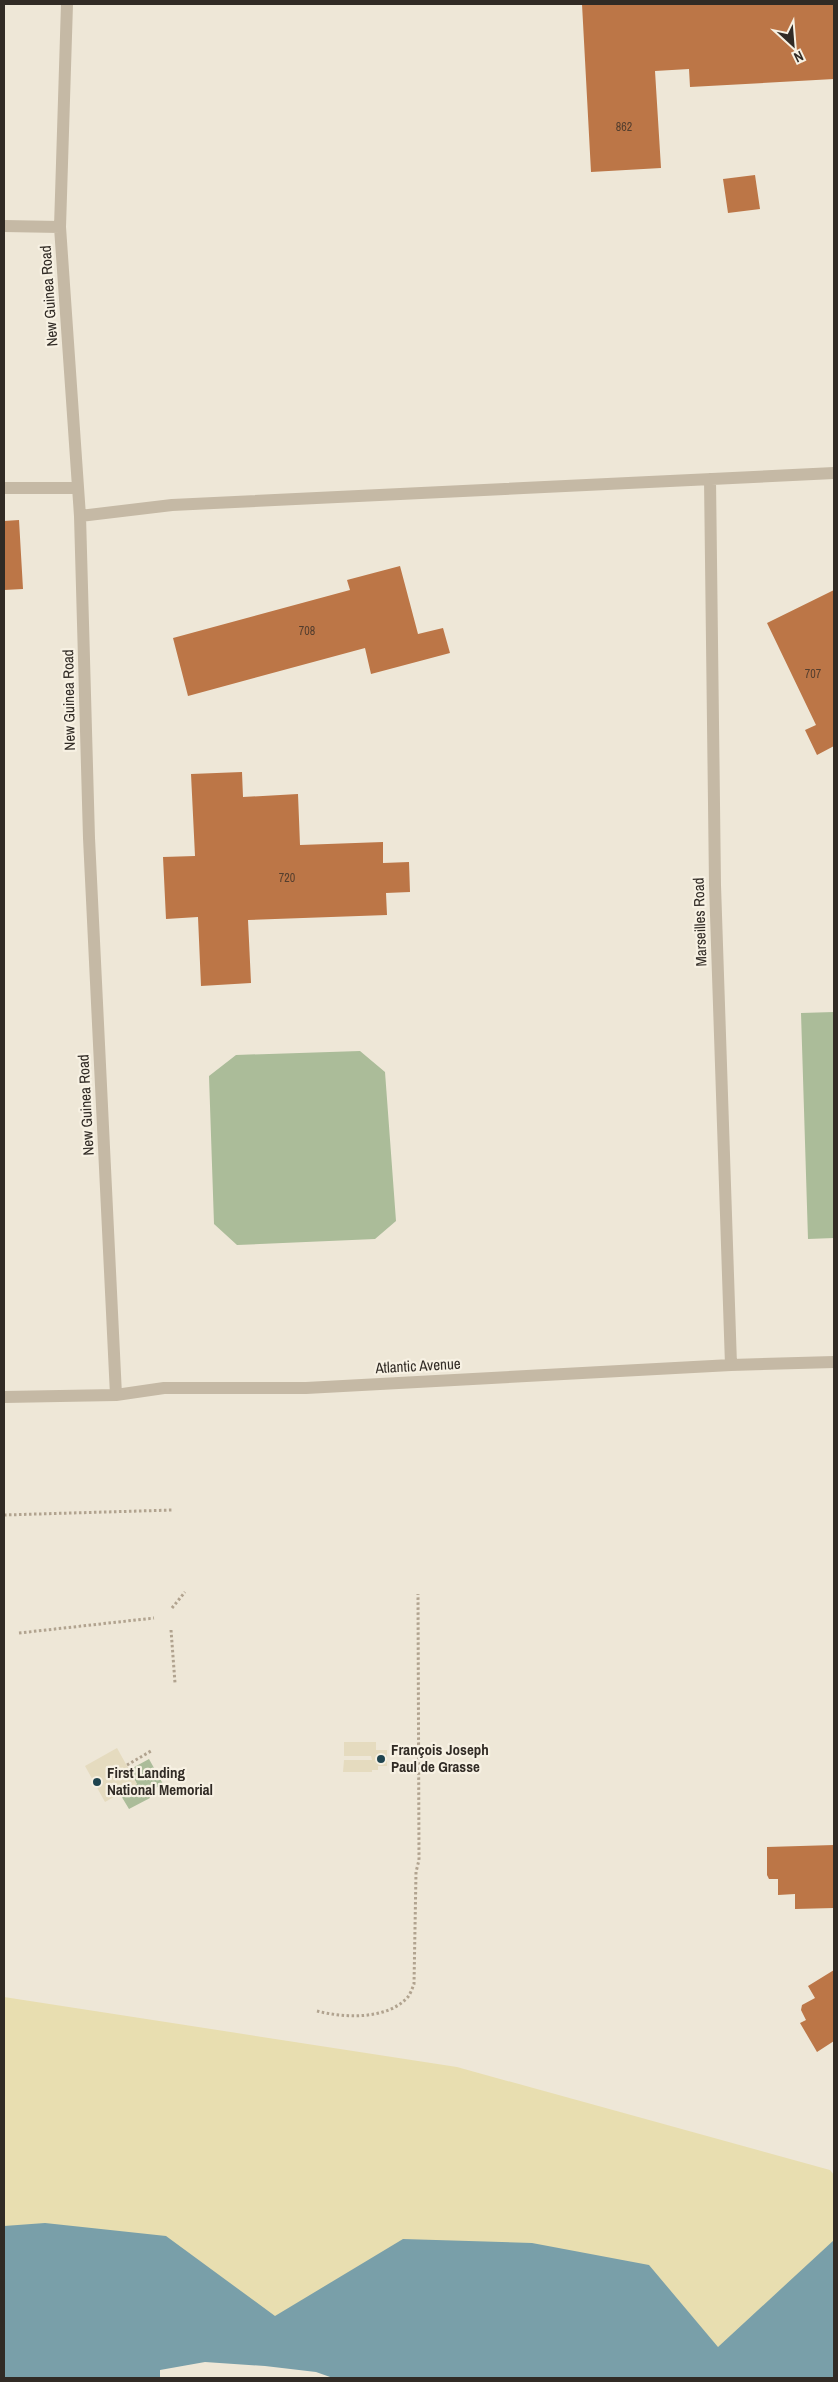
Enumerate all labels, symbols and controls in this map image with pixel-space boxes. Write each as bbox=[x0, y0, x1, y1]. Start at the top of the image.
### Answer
north arrow bbox=[768, 20, 818, 70]
text: N bbox=[791, 47, 806, 67]
house number: 862 bbox=[616, 119, 632, 135]
street label: New Guinea Road bbox=[34, 245, 63, 347]
house number: 708 bbox=[299, 623, 315, 639]
street label: New Guinea Road bbox=[57, 649, 80, 751]
house number: 707 bbox=[805, 666, 822, 682]
house number: 720 bbox=[279, 870, 295, 886]
street label: Marseilles Road bbox=[687, 877, 712, 967]
street label: New Guinea Road bbox=[72, 1054, 99, 1156]
street label: Atlantic Avenue bbox=[374, 1353, 461, 1378]
place label: François Joseph Paul de Grasse bbox=[391, 1739, 489, 1777]
marker: François Joseph Paul de Grasse bbox=[375, 1753, 387, 1765]
place label: First Landing National Memorial bbox=[107, 1762, 213, 1800]
marker: First Landing National Memorial bbox=[91, 1776, 103, 1788]

